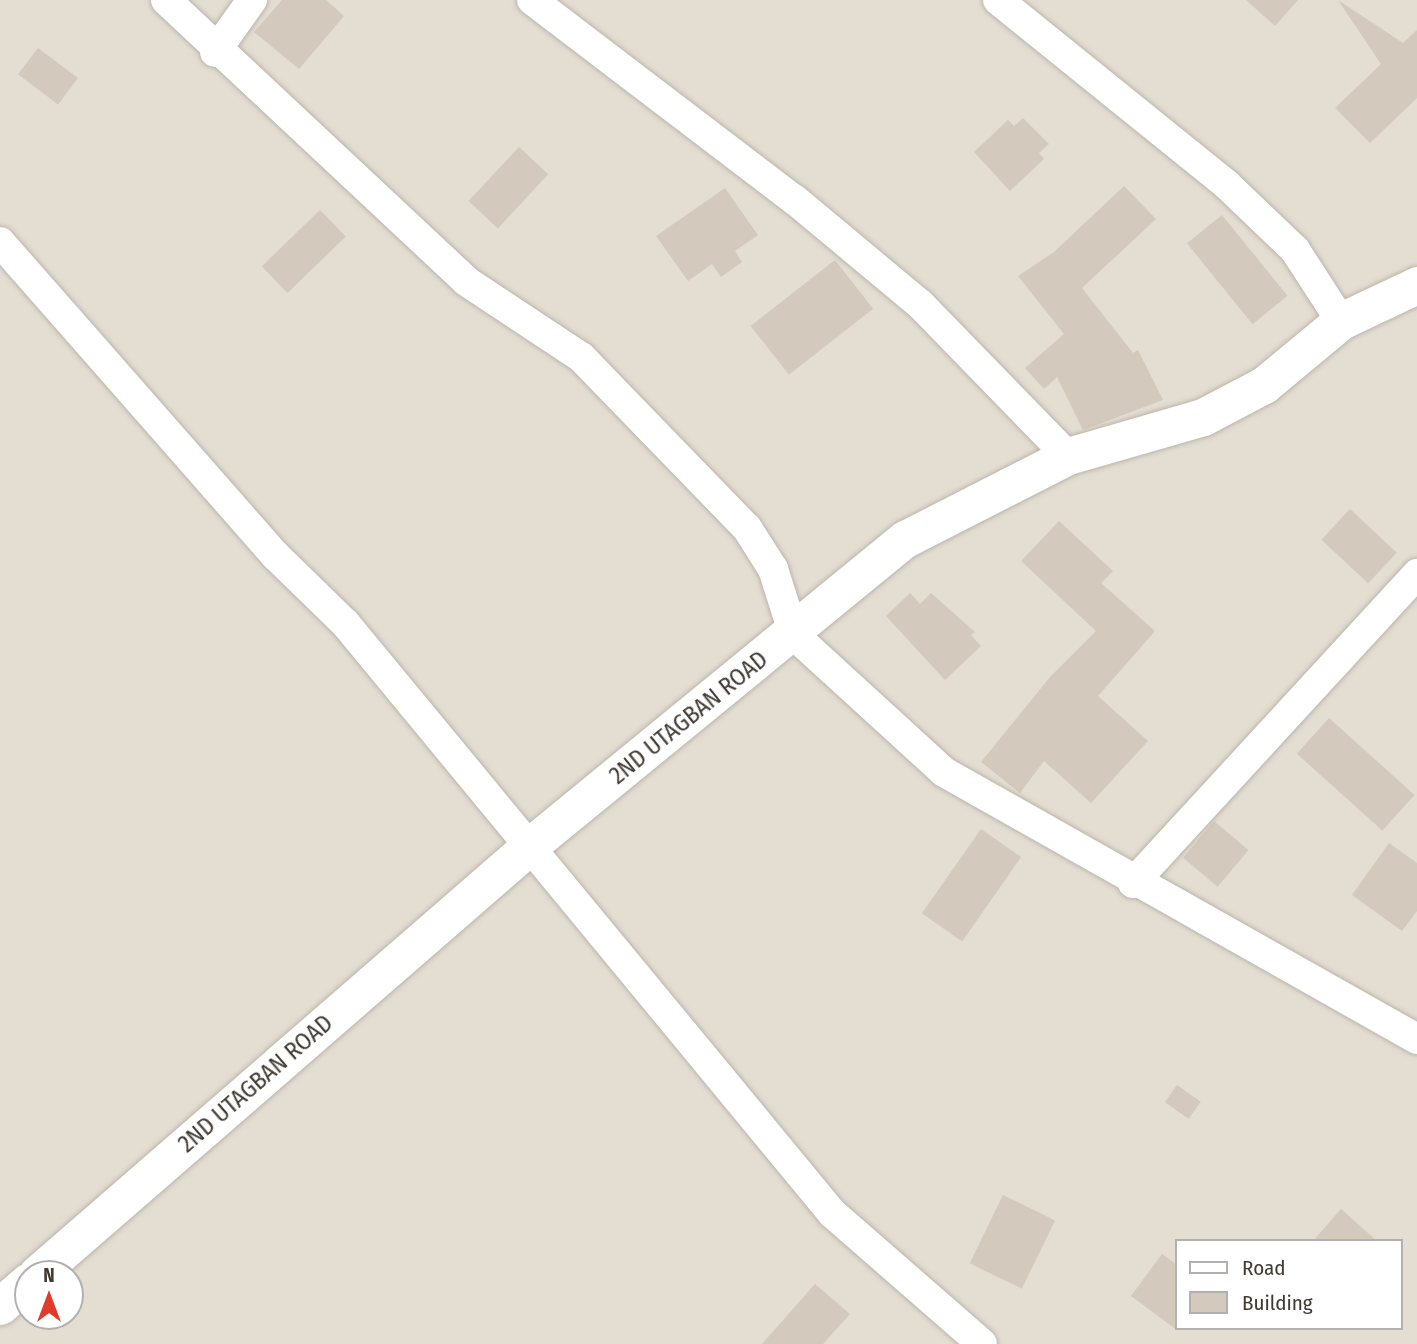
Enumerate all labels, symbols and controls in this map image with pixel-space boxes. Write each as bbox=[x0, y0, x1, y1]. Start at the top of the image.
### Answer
street label: 2ND UTAGBAN ROAD bbox=[604, 645, 774, 791]
street label: 2ND UTAGBAN ROAD bbox=[173, 1009, 339, 1159]
legend bbox=[1176, 1239, 1403, 1330]
text: Road bbox=[1242, 1255, 1286, 1281]
north arrow bbox=[14, 1260, 84, 1330]
text: N bbox=[43, 1264, 55, 1287]
text: Building bbox=[1242, 1290, 1313, 1316]

